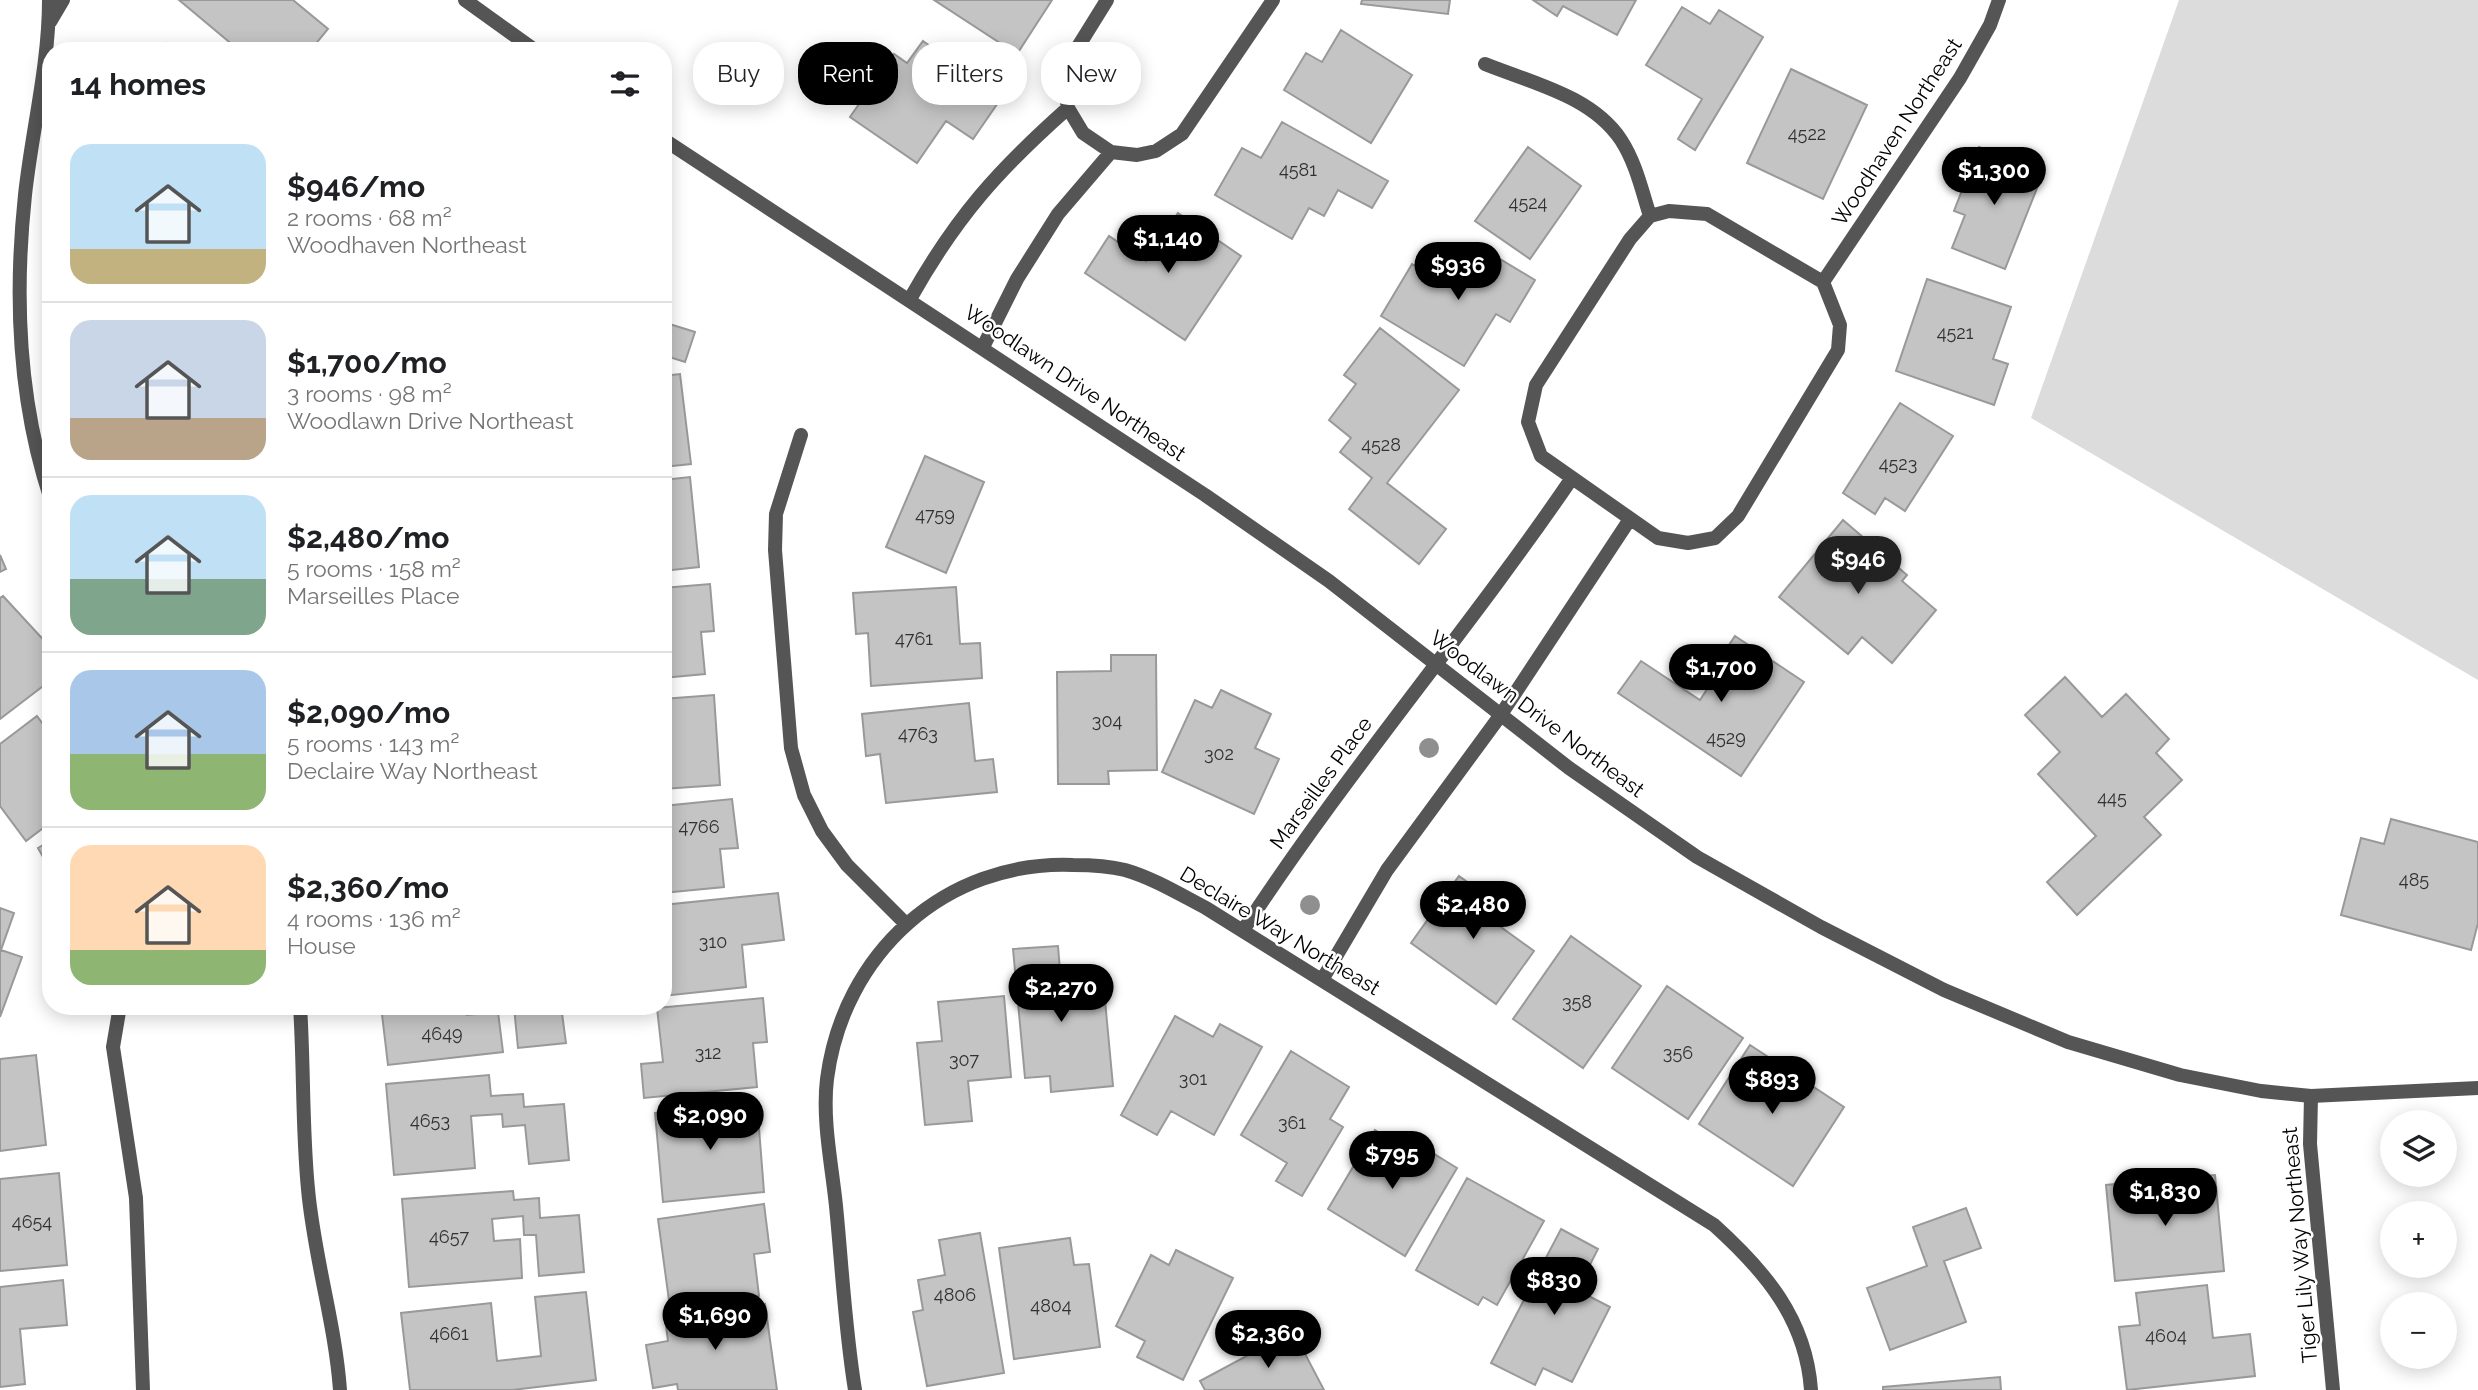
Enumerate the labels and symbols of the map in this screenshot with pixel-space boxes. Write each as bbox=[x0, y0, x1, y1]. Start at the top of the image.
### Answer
street label: Woodhaven Northeast bbox=[1827, 33, 1967, 230]
house number: 4522 bbox=[1788, 123, 1826, 144]
pin: $1,300 bbox=[1937, 148, 2051, 207]
house number: 4581 bbox=[1279, 159, 1317, 180]
house number: 4524 bbox=[1509, 192, 1548, 213]
pin: $1,140 bbox=[1111, 216, 1225, 275]
pin: $936 bbox=[1417, 243, 1499, 302]
street label: Woodlawn Drive Northeast bbox=[960, 299, 1191, 466]
house number: 4521 bbox=[1937, 322, 1974, 343]
house number: 4528 bbox=[1361, 434, 1401, 455]
house number: 4523 bbox=[1879, 453, 1917, 474]
house number: 4759 bbox=[915, 504, 955, 525]
pin: $946 bbox=[1817, 536, 1899, 596]
street label: Woodlawn Drive Northeast bbox=[1425, 625, 1649, 802]
house number: 4761 bbox=[895, 628, 933, 649]
pin: $1,700 bbox=[1664, 644, 1778, 704]
house number: 304 bbox=[1092, 710, 1122, 731]
street label: Marseilles Place bbox=[1264, 712, 1377, 854]
house number: 4763 bbox=[898, 723, 938, 744]
house number: 4529 bbox=[1706, 727, 1746, 748]
house number: 302 bbox=[1204, 743, 1234, 764]
house number: 445 bbox=[2097, 787, 2127, 808]
house number: 4766 bbox=[678, 816, 720, 837]
street label: Declaire Way Northeast bbox=[1176, 861, 1385, 1000]
house number: 485 bbox=[2399, 869, 2429, 890]
pin: $2,480 bbox=[1416, 881, 1530, 941]
house number: 310 bbox=[699, 931, 727, 952]
pin: $2,270 bbox=[1004, 964, 1118, 1024]
house number: 358 bbox=[1562, 991, 1592, 1012]
house number: 4649 bbox=[421, 1023, 463, 1044]
house number: 312 bbox=[695, 1042, 721, 1063]
house number: 356 bbox=[1663, 1042, 1693, 1063]
house number: 307 bbox=[949, 1049, 979, 1070]
pin: $893 bbox=[1731, 1056, 1813, 1116]
house number: 301 bbox=[1179, 1068, 1207, 1089]
pin: $2,090 bbox=[653, 1092, 767, 1152]
house number: 4653 bbox=[410, 1110, 450, 1131]
house number: 361 bbox=[1278, 1112, 1306, 1133]
street label: Tiger Lily Way Northeast bbox=[2277, 1126, 2322, 1364]
pin: $795 bbox=[1351, 1132, 1433, 1191]
pin: $1,830 bbox=[2108, 1168, 2222, 1228]
house number: 4654 bbox=[12, 1211, 52, 1232]
house number: 4657 bbox=[429, 1226, 469, 1247]
pin: $830 bbox=[1513, 1258, 1595, 1317]
house number: 4806 bbox=[934, 1284, 976, 1305]
pin: $1,690 bbox=[658, 1292, 772, 1352]
house number: 4804 bbox=[1030, 1295, 1072, 1316]
pin: $2,360 bbox=[1211, 1310, 1325, 1370]
house number: 4661 bbox=[429, 1323, 469, 1344]
house number: 4604 bbox=[2145, 1325, 2187, 1346]

